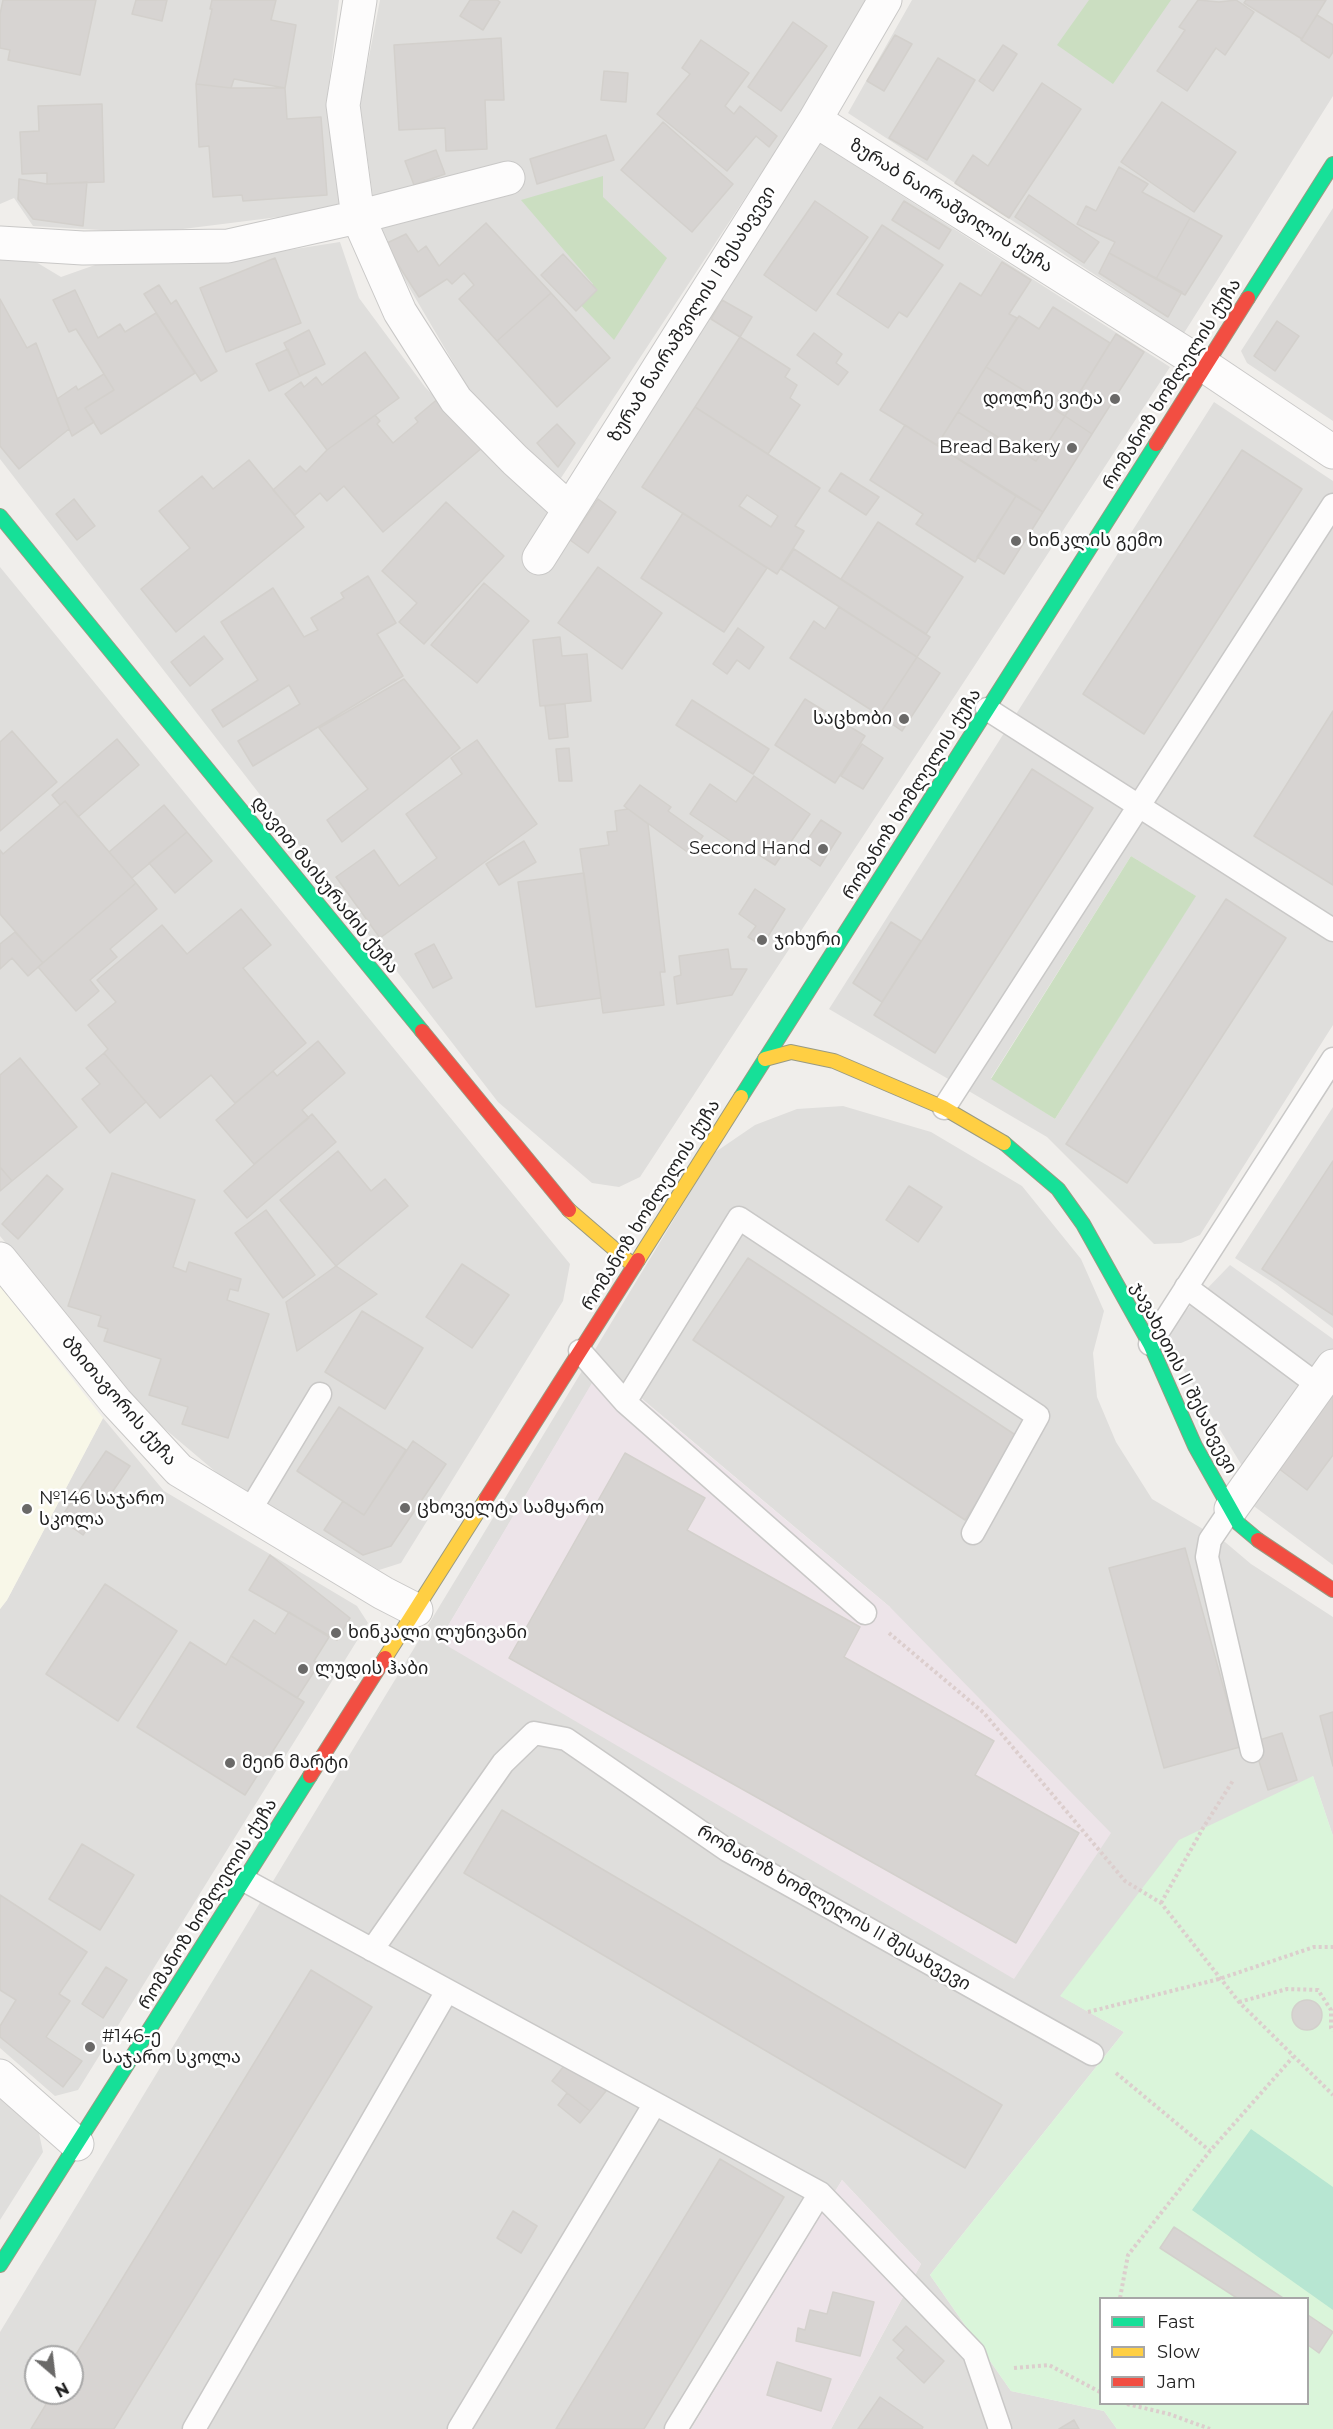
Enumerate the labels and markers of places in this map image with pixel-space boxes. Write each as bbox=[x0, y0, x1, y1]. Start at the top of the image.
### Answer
place label: დოლჩე ვიტა bbox=[983, 388, 1103, 410]
marker: დოლჩე ვიტა bbox=[1108, 392, 1122, 406]
place label: Bread Bakery bbox=[939, 437, 1060, 459]
marker: Bread Bakery bbox=[1065, 441, 1079, 455]
place label: ხინკლის გემო bbox=[1028, 530, 1163, 552]
marker: ხინკლის გემო bbox=[1009, 534, 1023, 548]
place label: საცხობი bbox=[813, 708, 892, 730]
marker: საცხობი bbox=[897, 712, 911, 726]
place label: Second Hand bbox=[689, 838, 811, 860]
marker: Second Hand bbox=[816, 842, 830, 856]
place label: ჯიხური bbox=[774, 929, 841, 951]
marker: ჯიხური bbox=[755, 933, 769, 947]
place label: №146 საჯარო სკოლა bbox=[39, 1488, 164, 1530]
place label: ცხოველტა სამყარო bbox=[417, 1497, 604, 1519]
marker: ცხოველტა სამყარო bbox=[398, 1501, 412, 1515]
marker: №146 საჯარო სკოლა bbox=[20, 1502, 34, 1516]
place label: ხინკალი ლუნივანი bbox=[348, 1622, 527, 1644]
marker: ხინკალი ლუნივანი bbox=[329, 1626, 343, 1640]
place label: ლუდის ჰაბი bbox=[315, 1658, 428, 1680]
marker: ლუდის ჰაბი bbox=[296, 1662, 310, 1676]
place label: მეინ მარტი bbox=[242, 1752, 348, 1774]
marker: მეინ მარტი bbox=[223, 1756, 237, 1770]
place label: #146-ე საჯარო სკოლა bbox=[102, 2026, 241, 2068]
marker: #146-ე საჯარო სკოლა bbox=[83, 2040, 97, 2054]

